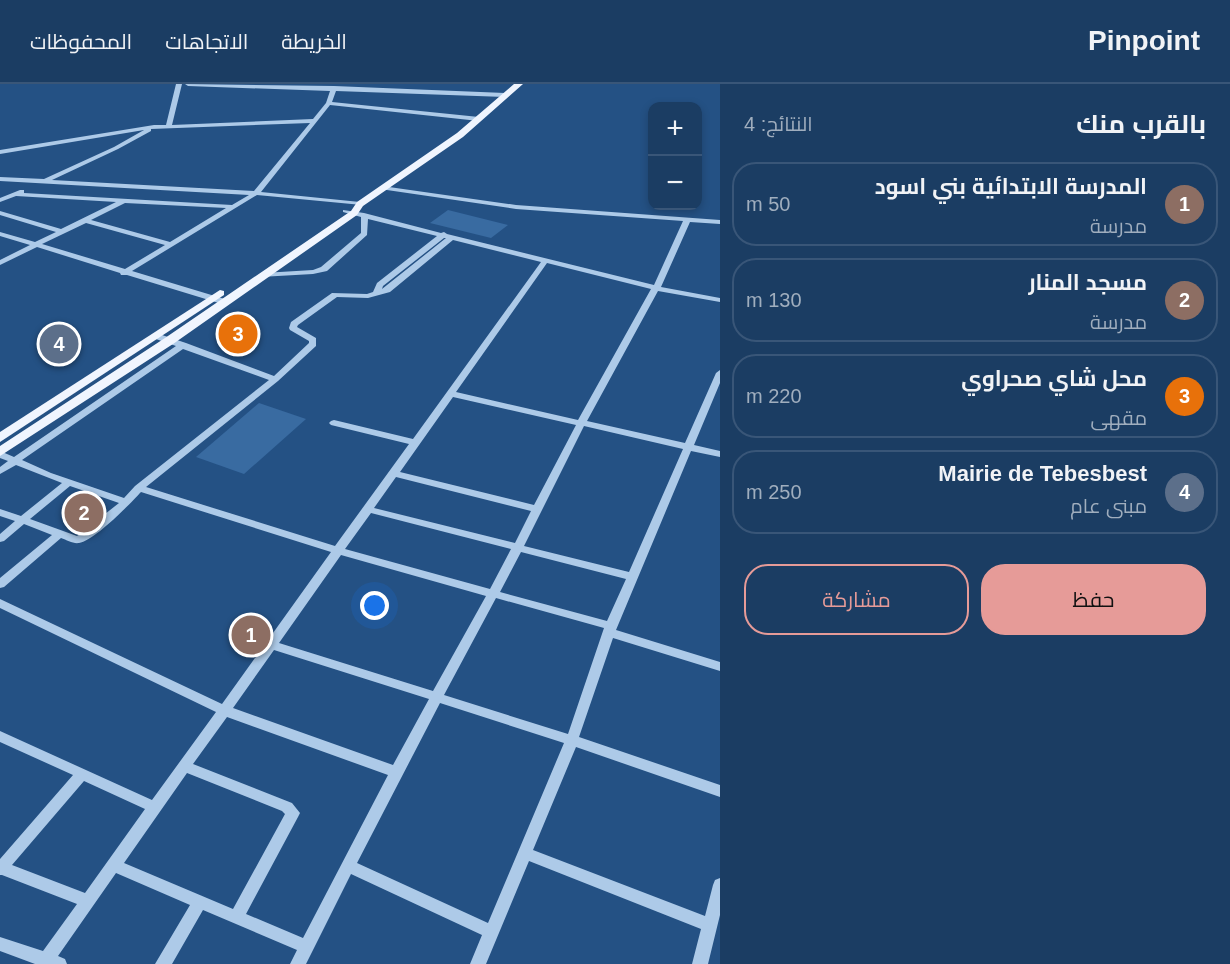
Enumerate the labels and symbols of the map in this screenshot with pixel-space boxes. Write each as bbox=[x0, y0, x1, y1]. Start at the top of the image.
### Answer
pin: 3 bbox=[218, 312, 258, 356]
pin: 4 bbox=[40, 322, 78, 366]
pin: 2 bbox=[64, 490, 104, 536]
your location bbox=[360, 591, 389, 620]
pin: 1 bbox=[232, 612, 270, 658]

